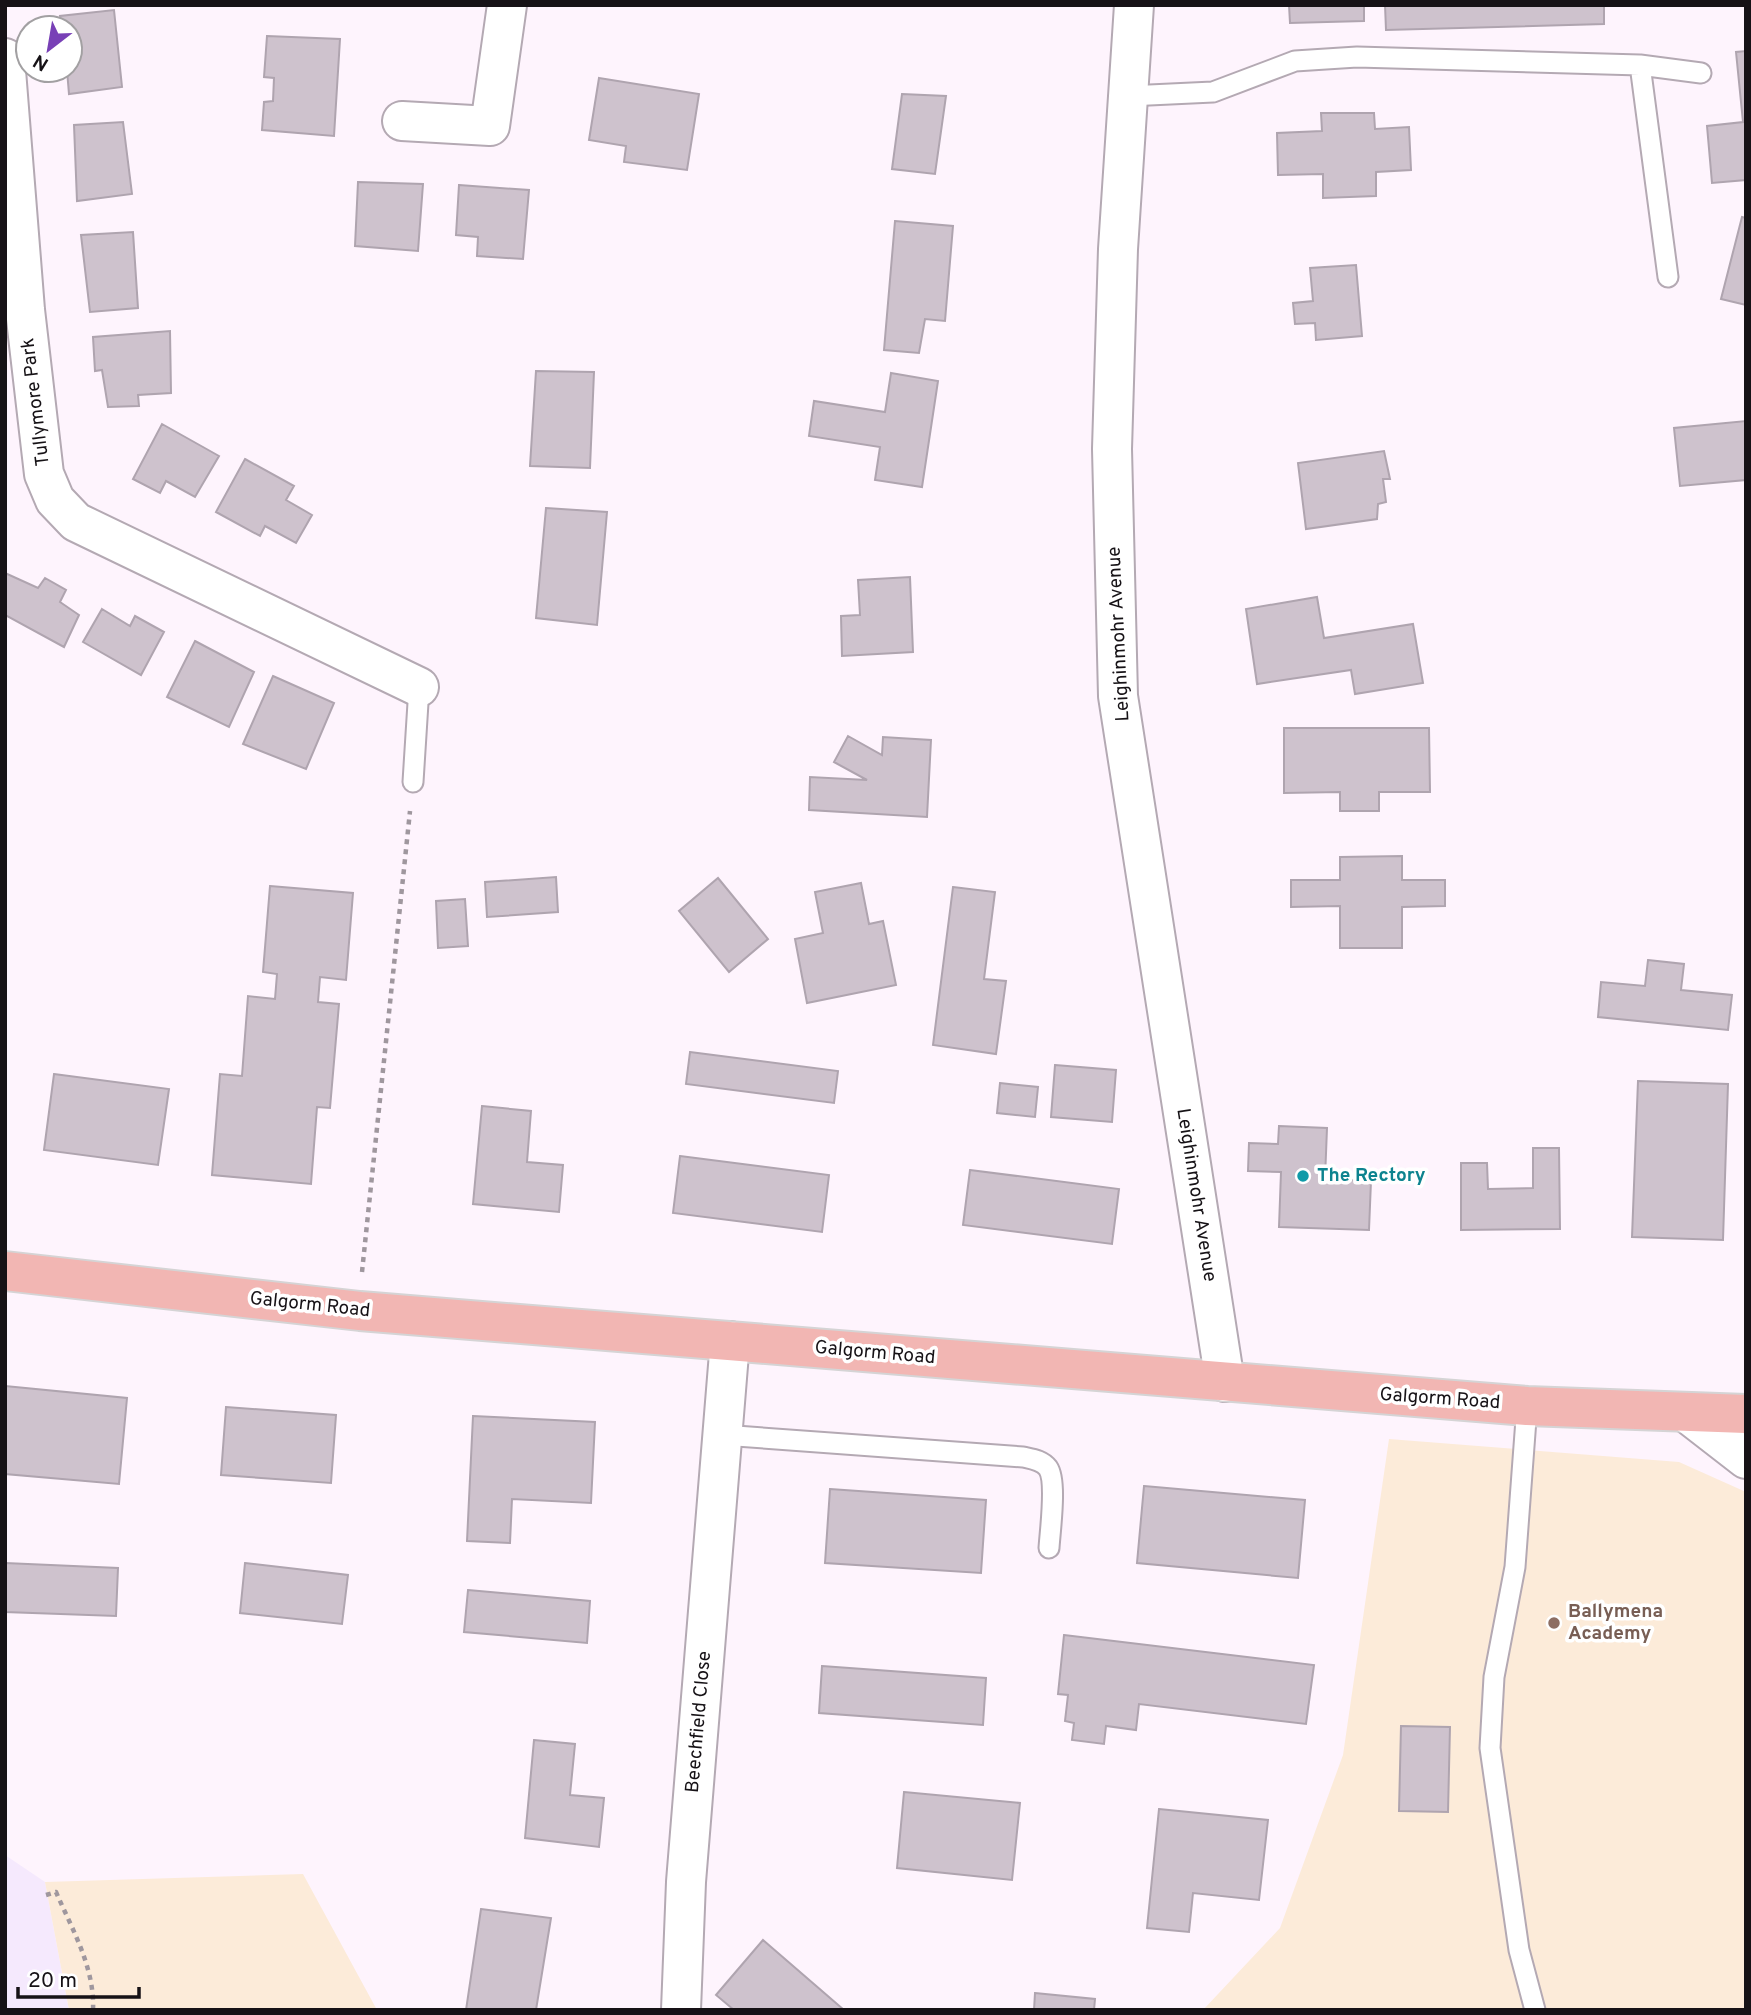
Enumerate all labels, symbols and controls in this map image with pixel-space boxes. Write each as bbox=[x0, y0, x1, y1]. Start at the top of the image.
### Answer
north arrow bbox=[14, 14, 84, 84]
text: N bbox=[29, 48, 53, 76]
street label: Tullymore Park bbox=[16, 337, 56, 467]
street label: Leighinmohr Avenue bbox=[1102, 546, 1136, 722]
street label: Leighinmohr Avenue bbox=[1170, 1107, 1222, 1283]
place label: The Rectory bbox=[1317, 1164, 1426, 1188]
marker: The Rectory bbox=[1295, 1168, 1311, 1184]
street label: Galgorm Road bbox=[249, 1287, 371, 1323]
street label: Galgorm Road bbox=[814, 1336, 936, 1370]
street label: Galgorm Road bbox=[1379, 1383, 1501, 1415]
place label: Ballymena Academy bbox=[1568, 1600, 1663, 1646]
marker: Ballymena Academy bbox=[1546, 1615, 1562, 1631]
street label: Beechfield Close bbox=[681, 1650, 717, 1794]
scale bar bbox=[18, 1955, 138, 1999]
text: 20 m bbox=[28, 1968, 77, 1995]

